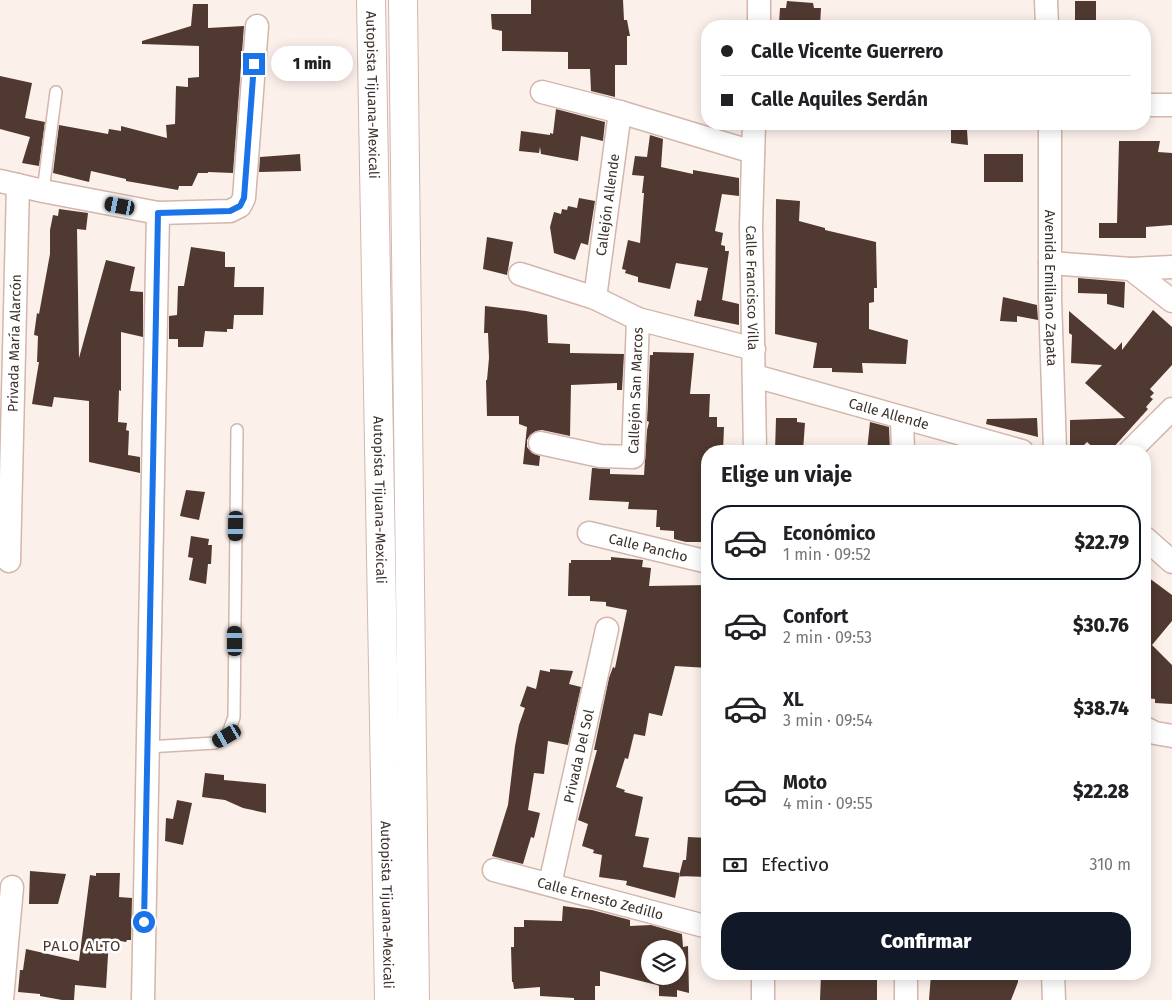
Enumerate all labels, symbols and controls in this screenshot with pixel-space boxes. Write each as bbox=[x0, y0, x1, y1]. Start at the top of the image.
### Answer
street label: Autopista Tijuana-Mexicali bbox=[363, 11, 383, 179]
text: Calle Vicente Guerrero bbox=[751, 40, 943, 63]
callout: 1 min bbox=[272, 46, 354, 82]
route end bbox=[243, 53, 265, 75]
text: 1 min bbox=[293, 54, 331, 73]
text: Calle Aquiles Serdán bbox=[751, 88, 928, 111]
street label: Callejón Allende bbox=[592, 153, 623, 257]
car bbox=[103, 196, 136, 216]
street label: Avenida Emiliano Zapata bbox=[1041, 210, 1061, 367]
street label: Calle Francisco Villa bbox=[742, 225, 762, 351]
street label: Privada María Alarcón bbox=[4, 274, 24, 412]
street label: Callejón San Marcos bbox=[625, 326, 646, 454]
street label: Calle Allende bbox=[847, 394, 931, 433]
street label: Autopista Tijuana-Mexicali bbox=[370, 416, 390, 584]
text: Elige un viaje bbox=[721, 461, 852, 488]
car bbox=[228, 511, 243, 541]
icon: car bbox=[723, 520, 768, 565]
text: Económico bbox=[783, 522, 876, 545]
street label: Calle Pancho bbox=[607, 530, 690, 565]
text: $22.79 bbox=[1075, 531, 1129, 554]
text: 1 min · 09:52 bbox=[783, 545, 871, 564]
icon: car bbox=[723, 603, 768, 648]
text: Confort bbox=[783, 605, 848, 628]
text: $30.76 bbox=[1073, 614, 1129, 637]
car bbox=[227, 626, 242, 656]
text: 2 min · 09:53 bbox=[783, 628, 872, 647]
icon: car bbox=[723, 686, 768, 731]
text: XL bbox=[783, 688, 804, 711]
text: $38.74 bbox=[1074, 697, 1129, 720]
street label: Privada Del Sol bbox=[560, 708, 597, 805]
text: 3 min · 09:54 bbox=[783, 711, 873, 730]
car bbox=[210, 722, 243, 750]
icon: car bbox=[723, 769, 768, 814]
text: Moto bbox=[783, 771, 827, 794]
text: $22.28 bbox=[1073, 780, 1129, 803]
text: 4 min · 09:55 bbox=[783, 794, 873, 813]
street label: Autopista Tijuana-Mexicali bbox=[377, 821, 397, 989]
icon: cash bbox=[721, 851, 749, 879]
text: Efectivo bbox=[761, 853, 829, 876]
text: 310 m bbox=[1090, 855, 1131, 874]
street label: Calle Ernesto Zedillo bbox=[535, 873, 665, 923]
route start bbox=[133, 911, 155, 933]
button: Confirmar bbox=[721, 912, 1131, 970]
district label: PALO ALTO bbox=[43, 937, 122, 955]
map controls bbox=[641, 940, 686, 985]
button: layers bbox=[641, 940, 686, 985]

